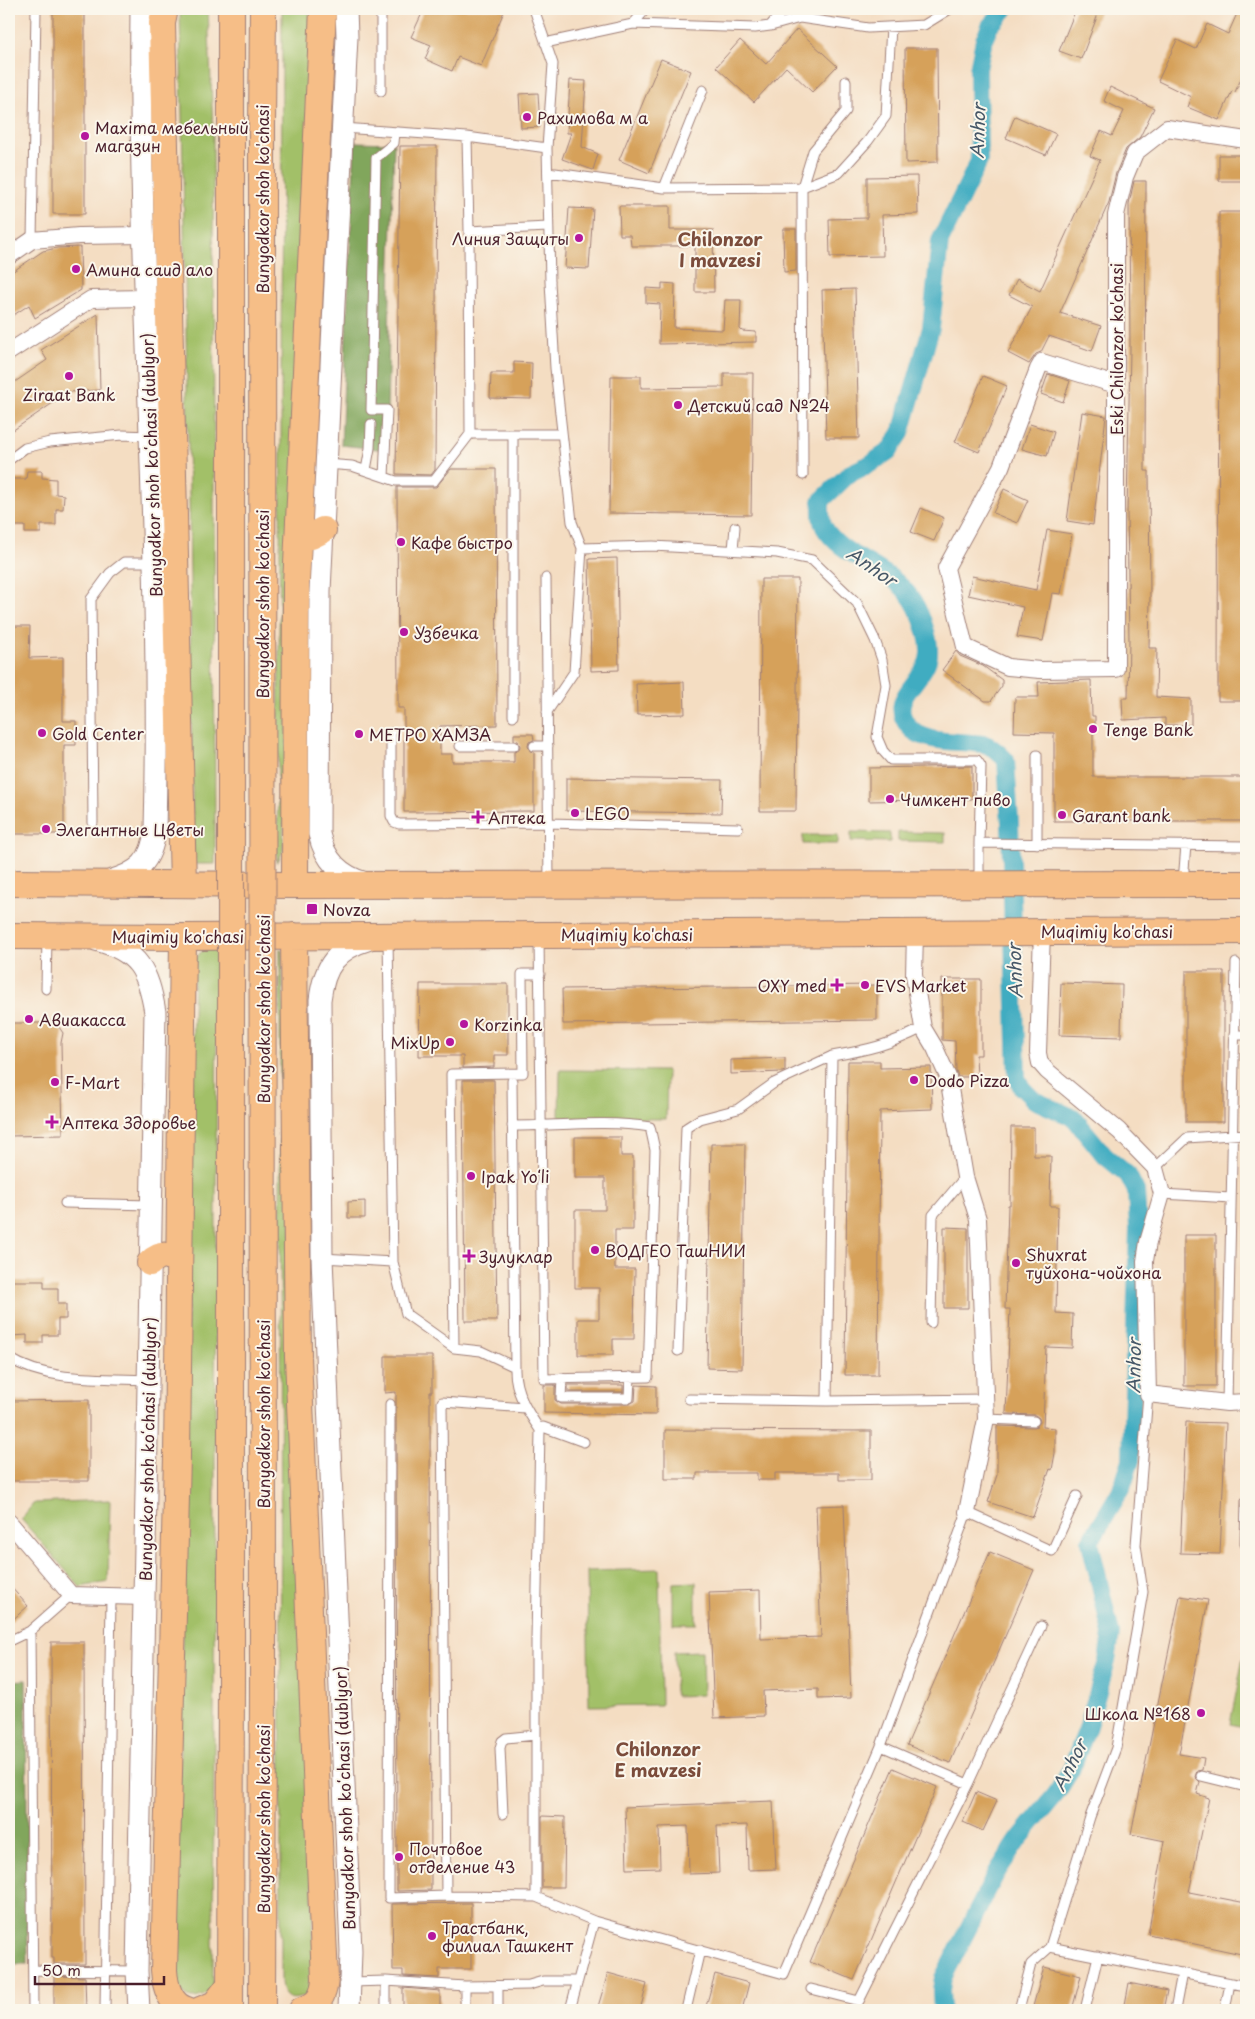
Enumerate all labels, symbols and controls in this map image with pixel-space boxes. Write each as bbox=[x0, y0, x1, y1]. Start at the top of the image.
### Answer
water label: Anhor bbox=[963, 100, 992, 159]
street label: Bunyodkor shoh ko'chasi bbox=[250, 104, 274, 294]
place label: Рахимова м а bbox=[537, 105, 648, 129]
marker: Рахимова м а bbox=[521, 111, 533, 123]
place label: Maxima мебельный магазин bbox=[95, 115, 249, 157]
marker: Maxima мебельный магазин bbox=[79, 130, 91, 142]
district label: Chilonzor I mavzesi bbox=[677, 225, 763, 273]
place label: Линия Защиты bbox=[452, 226, 569, 250]
marker: Линия Защиты bbox=[573, 232, 585, 244]
place label: Амина саид ало bbox=[86, 257, 213, 281]
marker: Амина саид ало bbox=[70, 263, 82, 275]
street label: Eski Chilonzor ko'chasi bbox=[1104, 263, 1128, 435]
street label: Bunyodkor shoh koʻchasi (dublyor) bbox=[134, 333, 168, 597]
marker: Ziraat Bank bbox=[63, 370, 75, 382]
place label: Ziraat Bank bbox=[23, 382, 116, 406]
place label: Детский сад №24 bbox=[687, 393, 830, 417]
marker: Детский сад №24 bbox=[672, 399, 684, 411]
street label: Bunyodkor shoh ko'chasi bbox=[250, 509, 274, 699]
place label: Кафе быстро bbox=[411, 530, 513, 554]
marker: Кафе быстро bbox=[395, 536, 407, 548]
water label: Anhor bbox=[842, 539, 904, 594]
place label: Узбечка bbox=[414, 620, 479, 644]
marker: Узбечка bbox=[398, 626, 410, 638]
place label: Tenge Bank bbox=[1103, 717, 1193, 741]
place label: Gold Center bbox=[52, 721, 144, 745]
place label: МЕТРО ХАМЗА bbox=[369, 722, 491, 746]
marker: Tenge Bank bbox=[1087, 723, 1099, 735]
marker: Gold Center bbox=[36, 727, 48, 739]
marker: МЕТРО ХАМЗА bbox=[353, 728, 365, 740]
place label: Чимкент пиво bbox=[900, 787, 1011, 811]
marker: Чимкент пиво bbox=[884, 793, 896, 805]
place label: LEGO bbox=[585, 801, 630, 825]
place label: Garant bank bbox=[1072, 803, 1171, 827]
place label: Аптека bbox=[488, 805, 545, 829]
marker: LEGO bbox=[569, 807, 581, 819]
marker: Garant bank bbox=[1056, 809, 1068, 821]
marker: Аптека bbox=[472, 811, 484, 823]
place label: Элегантные Цветы bbox=[56, 817, 204, 841]
marker: Элегантные Цветы bbox=[40, 823, 52, 835]
place label: Novza bbox=[323, 897, 370, 921]
marker: Novza bbox=[305, 902, 319, 916]
street label: Bunyodkor shoh ko'chasi bbox=[251, 914, 275, 1104]
street label: Muqimiy ko'chasi bbox=[1041, 919, 1173, 943]
street label: Muqimiy ko'chasi bbox=[561, 922, 693, 946]
street label: Muqimiy ko'chasi bbox=[112, 924, 244, 948]
water label: Anhor bbox=[999, 940, 1028, 999]
place label: OXY med bbox=[758, 973, 827, 997]
place label: EVS Market bbox=[875, 973, 967, 997]
marker: OXY med bbox=[831, 979, 843, 991]
marker: EVS Market bbox=[859, 979, 871, 991]
place label: Авиакасса bbox=[39, 1007, 126, 1031]
place label: Korzinka bbox=[474, 1012, 542, 1036]
marker: Авиакасса bbox=[23, 1013, 35, 1025]
marker: Korzinka bbox=[458, 1018, 470, 1030]
place label: MixUp bbox=[391, 1030, 440, 1054]
marker: MixUp bbox=[444, 1036, 456, 1048]
place label: Dodo Pizza bbox=[924, 1068, 1009, 1092]
place label: F-Mart bbox=[65, 1070, 120, 1094]
marker: Dodo Pizza bbox=[908, 1074, 920, 1086]
marker: F-Mart bbox=[49, 1076, 61, 1088]
place label: Аптека Здоровье bbox=[62, 1110, 196, 1134]
marker: Аптека Здоровье bbox=[46, 1116, 58, 1128]
place label: Ipak Yoʻli bbox=[481, 1164, 550, 1188]
marker: Ipak Yoʻli bbox=[465, 1170, 477, 1182]
place label: ВОДГЕО ТашНИИ bbox=[605, 1238, 746, 1262]
place label: Shuxrat туйхона-чойхона bbox=[1026, 1242, 1161, 1284]
place label: Зулуклар bbox=[479, 1244, 553, 1268]
marker: ВОДГЕО ТашНИИ bbox=[589, 1244, 601, 1256]
marker: Зулуклар bbox=[463, 1250, 475, 1262]
marker: Shuxrat туйхона-чойхона bbox=[1010, 1257, 1022, 1269]
street label: Bunyodkor shoh koʻchasi (dublyor) bbox=[133, 1317, 161, 1581]
street label: Bunyodkor shoh ko'chasi bbox=[251, 1319, 275, 1509]
water label: Anhor bbox=[1119, 1336, 1147, 1394]
street label: Bunyodkor shoh koʻchasi (dublyor) bbox=[327, 1666, 361, 1930]
place label: Школа №168 bbox=[1085, 1701, 1191, 1725]
marker: Школа №168 bbox=[1195, 1707, 1207, 1719]
street label: Bunyodkor shoh ko'chasi bbox=[251, 1724, 275, 1914]
water label: Anhor bbox=[1045, 1732, 1095, 1796]
district label: Chilonzor E mavzesi bbox=[614, 1735, 702, 1783]
place label: Почтовое отделение 43 bbox=[409, 1836, 515, 1878]
marker: Почтовое отделение 43 bbox=[393, 1851, 405, 1863]
place label: Трастбанк, филиал Ташкент bbox=[442, 1915, 573, 1957]
marker: Трастбанк, филиал Ташкент bbox=[426, 1930, 438, 1942]
scale bar bbox=[35, 1954, 164, 1986]
text: 50 m bbox=[42, 1958, 81, 1981]

